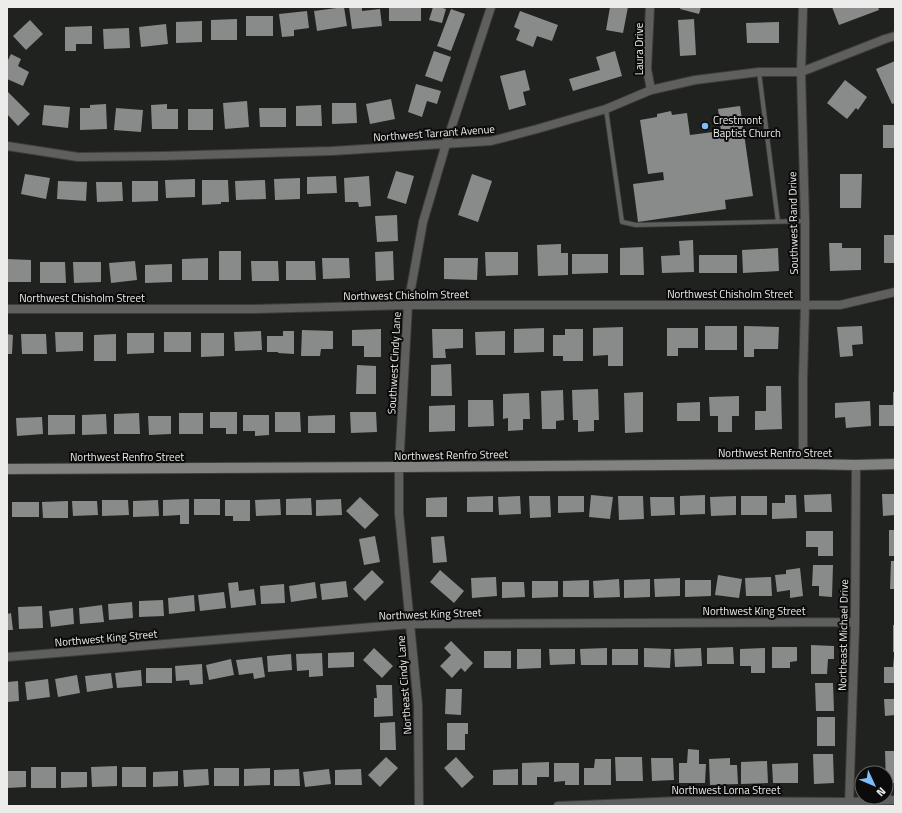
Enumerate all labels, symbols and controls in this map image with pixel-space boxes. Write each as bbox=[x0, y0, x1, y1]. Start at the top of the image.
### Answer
street label: Laura Drive bbox=[631, 22, 647, 75]
place label: Crestmont Baptist Church bbox=[713, 112, 781, 141]
street label: Northwest Tarrant Avenue bbox=[373, 121, 496, 145]
marker: Crestmont Baptist Church bbox=[700, 121, 710, 131]
street label: Southwest Rand Drive bbox=[784, 171, 802, 275]
street label: Northwest Chisholm Street bbox=[343, 286, 469, 304]
street label: Northwest Chisholm Street bbox=[667, 286, 793, 302]
street label: Northwest Chisholm Street bbox=[19, 290, 145, 306]
street label: Southwest Cindy Lane bbox=[383, 311, 405, 415]
street label: Northwest Renfro Street bbox=[718, 445, 832, 461]
street label: Northwest Renfro Street bbox=[394, 446, 508, 464]
street label: Northwest Renfro Street bbox=[70, 449, 184, 465]
street label: Northeast Michael Drive bbox=[834, 579, 852, 691]
street label: Northwest King Street bbox=[703, 603, 806, 619]
street label: Northwest King Street bbox=[378, 604, 482, 624]
street label: Northwest King Street bbox=[54, 626, 158, 650]
street label: Northeast Cindy Lane bbox=[393, 634, 415, 735]
north arrow bbox=[854, 765, 894, 805]
street label: Northwest Lorna Street bbox=[671, 782, 781, 798]
text: N bbox=[873, 784, 890, 800]

